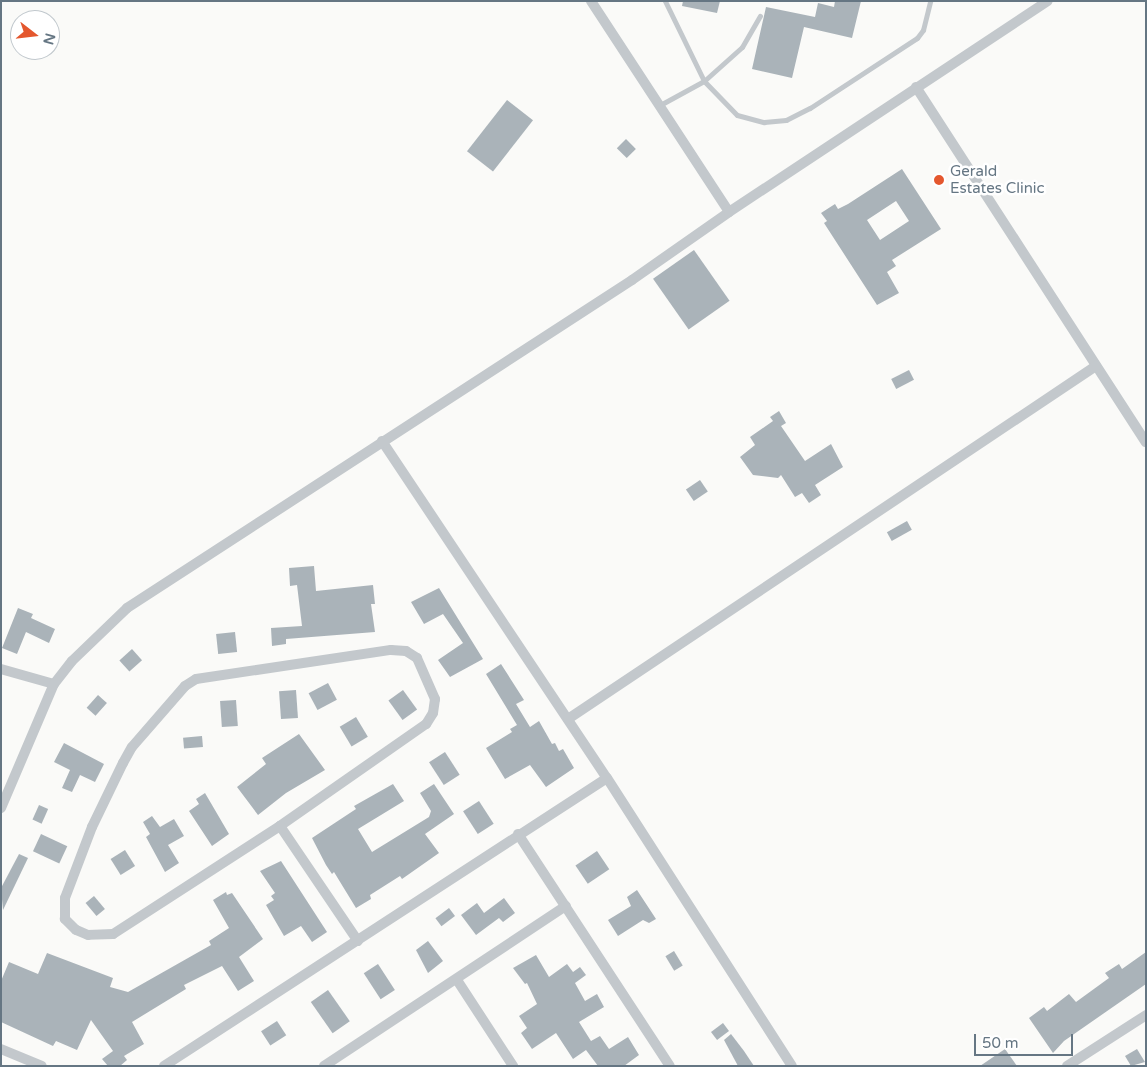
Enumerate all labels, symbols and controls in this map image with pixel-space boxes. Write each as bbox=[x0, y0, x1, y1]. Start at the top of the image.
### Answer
north arrow bbox=[10, 10, 60, 60]
text: N bbox=[39, 31, 59, 47]
place label: Gerald Estates Clinic bbox=[950, 162, 1045, 197]
marker: Gerald Estates Clinic bbox=[932, 173, 946, 187]
scale bar bbox=[977, 1024, 1076, 1056]
text: 50 m bbox=[982, 1034, 1019, 1052]

